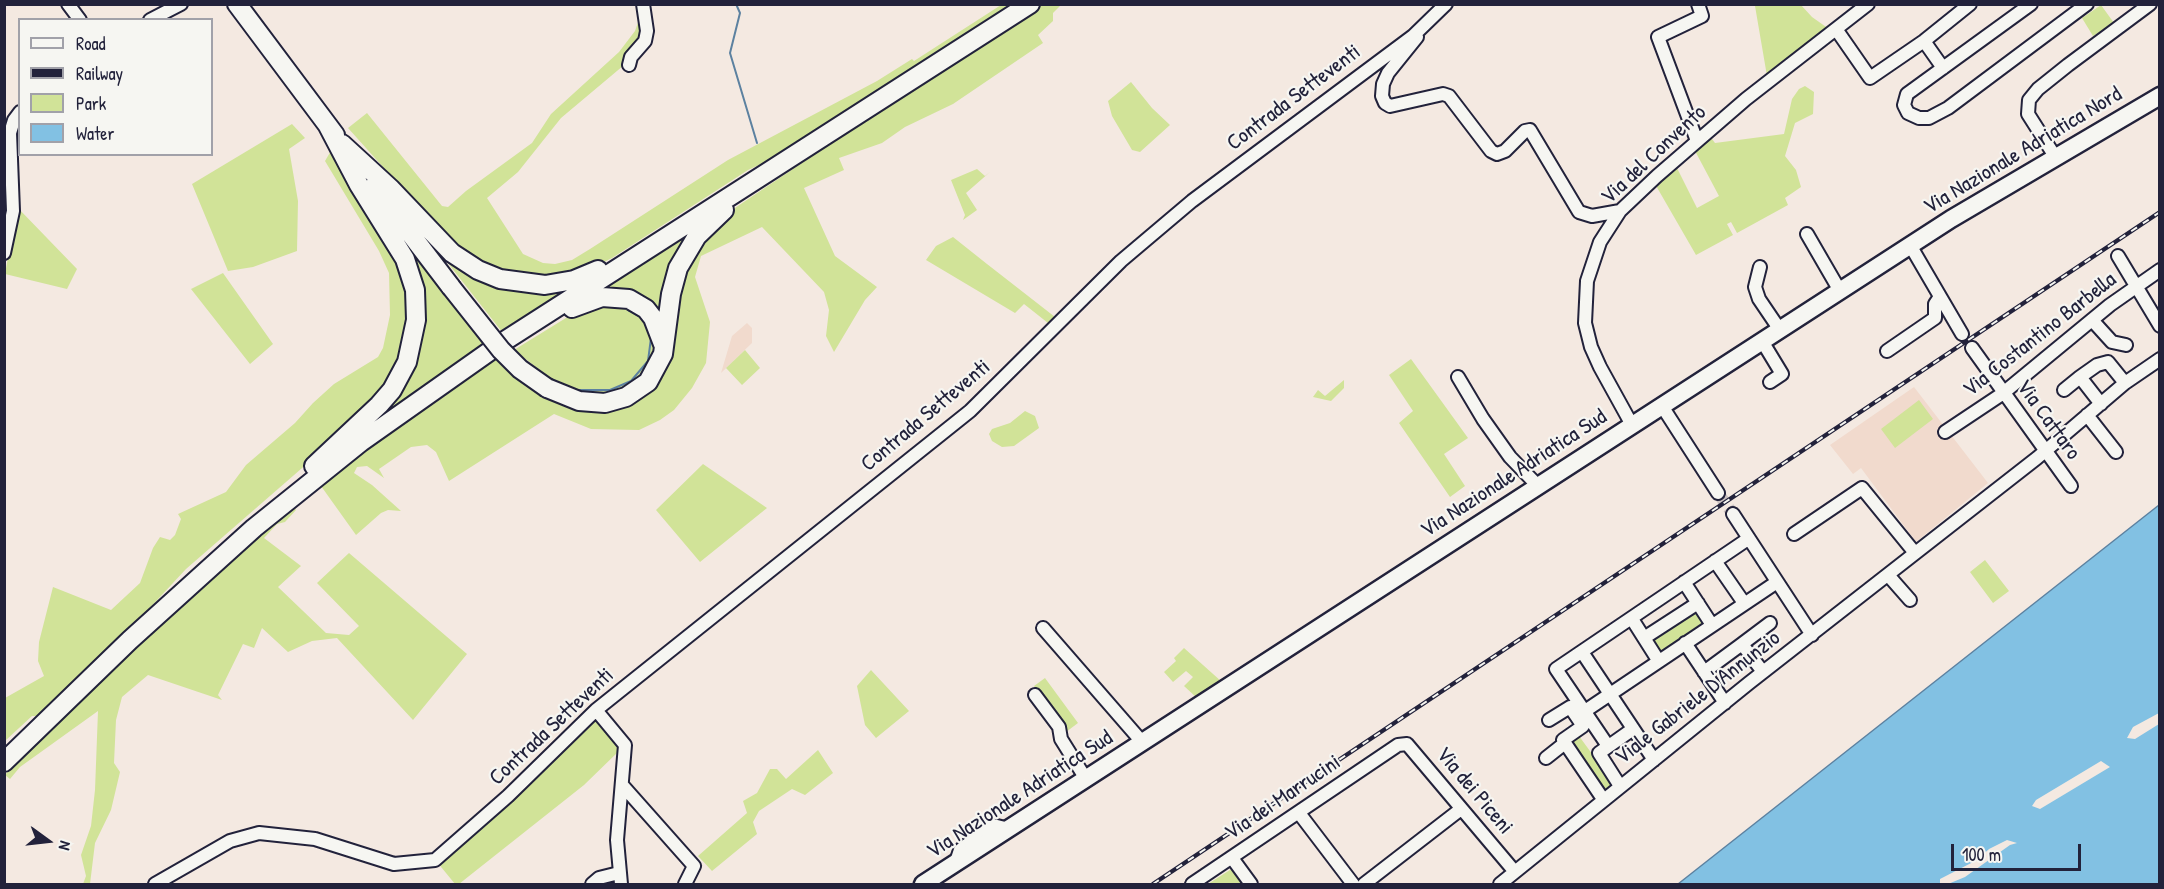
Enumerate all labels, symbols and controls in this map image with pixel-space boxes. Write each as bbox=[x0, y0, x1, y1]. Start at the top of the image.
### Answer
legend bbox=[18, 18, 213, 156]
text: Road bbox=[76, 31, 106, 56]
street label: Contrada Setteventi bbox=[1222, 39, 1366, 157]
text: Railway bbox=[76, 61, 123, 86]
street label: Via Nazionale Adriatica Nord bbox=[1919, 81, 2127, 221]
text: Park bbox=[76, 91, 106, 116]
street label: Via del Convento bbox=[1596, 100, 1712, 210]
text: Water bbox=[76, 121, 114, 146]
street label: Via Costantino Barbella bbox=[1958, 267, 2122, 403]
street label: Contrada Setteventi bbox=[856, 354, 996, 478]
street label: Via Cattaro bbox=[2010, 375, 2086, 465]
street label: Via Nazionale Adriatica Sud bbox=[1416, 404, 1612, 544]
street label: Viale Gabriele D'Annunzio bbox=[1610, 625, 1786, 771]
street label: Contrada Setteventi bbox=[484, 663, 620, 791]
street label: Via Nazionale Adriatica Sud bbox=[922, 725, 1118, 865]
street label: Via dei Piceni bbox=[1430, 742, 1518, 840]
street label: Via dei Marrucini bbox=[1220, 750, 1346, 846]
north arrow bbox=[18, 811, 78, 871]
scale bar bbox=[1954, 832, 2084, 870]
text: N bbox=[54, 839, 77, 853]
text: 100 m bbox=[1962, 842, 2001, 867]

